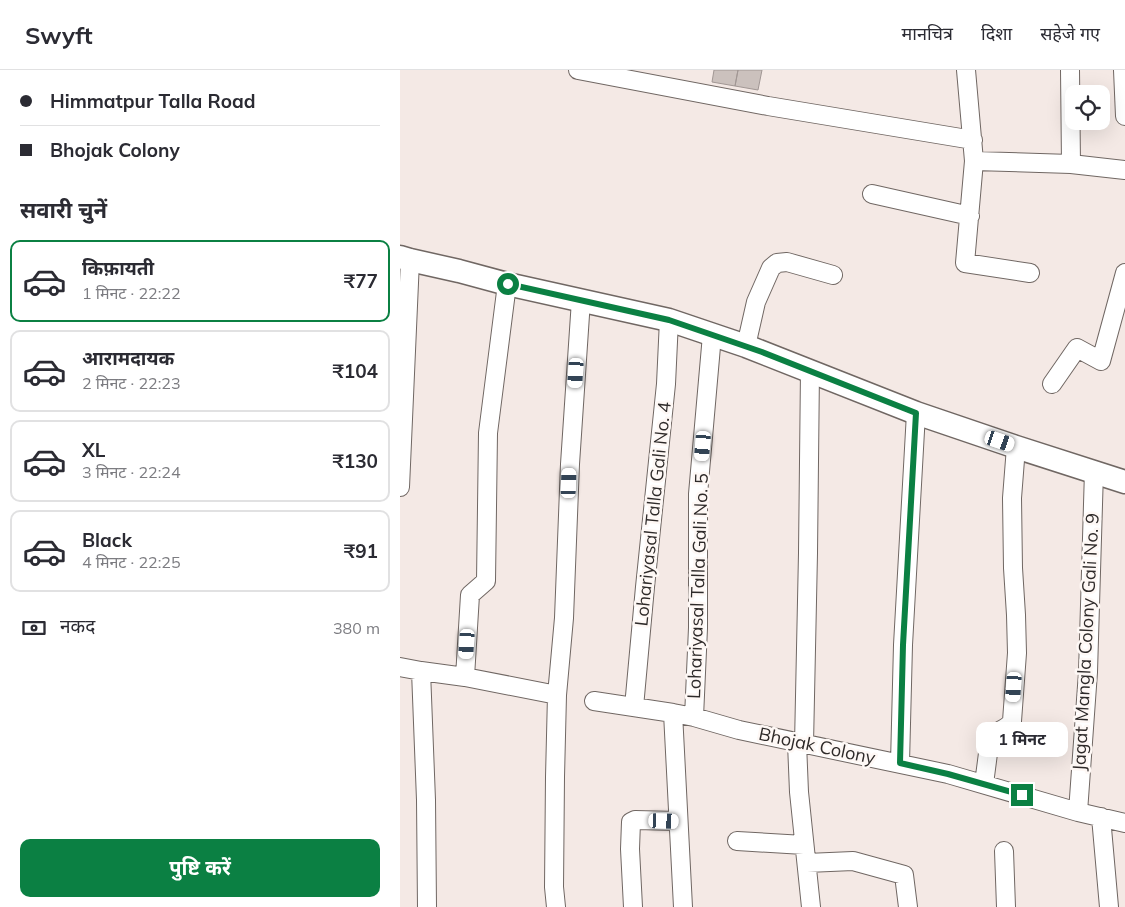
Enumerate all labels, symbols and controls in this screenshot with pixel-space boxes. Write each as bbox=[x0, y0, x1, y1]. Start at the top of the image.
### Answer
text: Swyft bbox=[25, 20, 93, 50]
text: मानचित्र bbox=[902, 22, 953, 45]
text: दिशा bbox=[981, 22, 1012, 45]
text: सहेजे गए bbox=[1040, 22, 1100, 45]
map controls bbox=[1065, 85, 1110, 130]
button: locate bbox=[1065, 85, 1110, 130]
text: Himmatpur Talla Road bbox=[50, 89, 255, 113]
text: Bhojak Colony bbox=[50, 138, 180, 162]
text: सवारी चुनें bbox=[20, 196, 107, 224]
text: किफ़ायती bbox=[82, 256, 154, 280]
icon: car bbox=[22, 259, 67, 304]
text: ₹77 bbox=[344, 269, 378, 293]
route start bbox=[497, 273, 519, 295]
text: 1 मिनट · 22:22 bbox=[82, 283, 181, 303]
text: आरामदायक bbox=[82, 346, 174, 370]
icon: car bbox=[22, 349, 67, 394]
car bbox=[567, 358, 584, 388]
text: ₹104 bbox=[332, 359, 378, 383]
text: 2 मिनट · 22:23 bbox=[82, 373, 181, 393]
street label: Lohariyasal Talla Gali No. 4 bbox=[629, 400, 676, 627]
car bbox=[983, 429, 1016, 453]
car bbox=[694, 430, 711, 462]
text: XL bbox=[82, 438, 105, 462]
icon: car bbox=[22, 439, 67, 484]
text: ₹130 bbox=[332, 449, 378, 473]
text: 3 मिनट · 22:24 bbox=[82, 462, 181, 482]
car bbox=[560, 468, 577, 498]
street label: Lohariyasal Talla Gali No. 5 bbox=[682, 473, 713, 699]
street label: Jagat Mangla Colony Gali No. 9 bbox=[1067, 512, 1104, 772]
text: Black bbox=[82, 528, 132, 552]
icon: car bbox=[22, 529, 67, 574]
text: ₹91 bbox=[344, 539, 378, 563]
text: 4 मिनट · 22:25 bbox=[82, 552, 181, 572]
icon: cash bbox=[20, 614, 48, 642]
text: नकद bbox=[60, 614, 95, 638]
text: 380 m bbox=[333, 618, 380, 638]
car bbox=[458, 629, 475, 659]
car bbox=[1005, 672, 1022, 702]
street label: Bhojak Colony bbox=[757, 722, 878, 769]
callout: 1 मिनट bbox=[976, 722, 1068, 758]
text: 1 मिनट bbox=[998, 729, 1046, 749]
route end bbox=[1011, 784, 1033, 806]
car bbox=[648, 813, 679, 829]
button: पुष्टि करें bbox=[20, 839, 380, 897]

